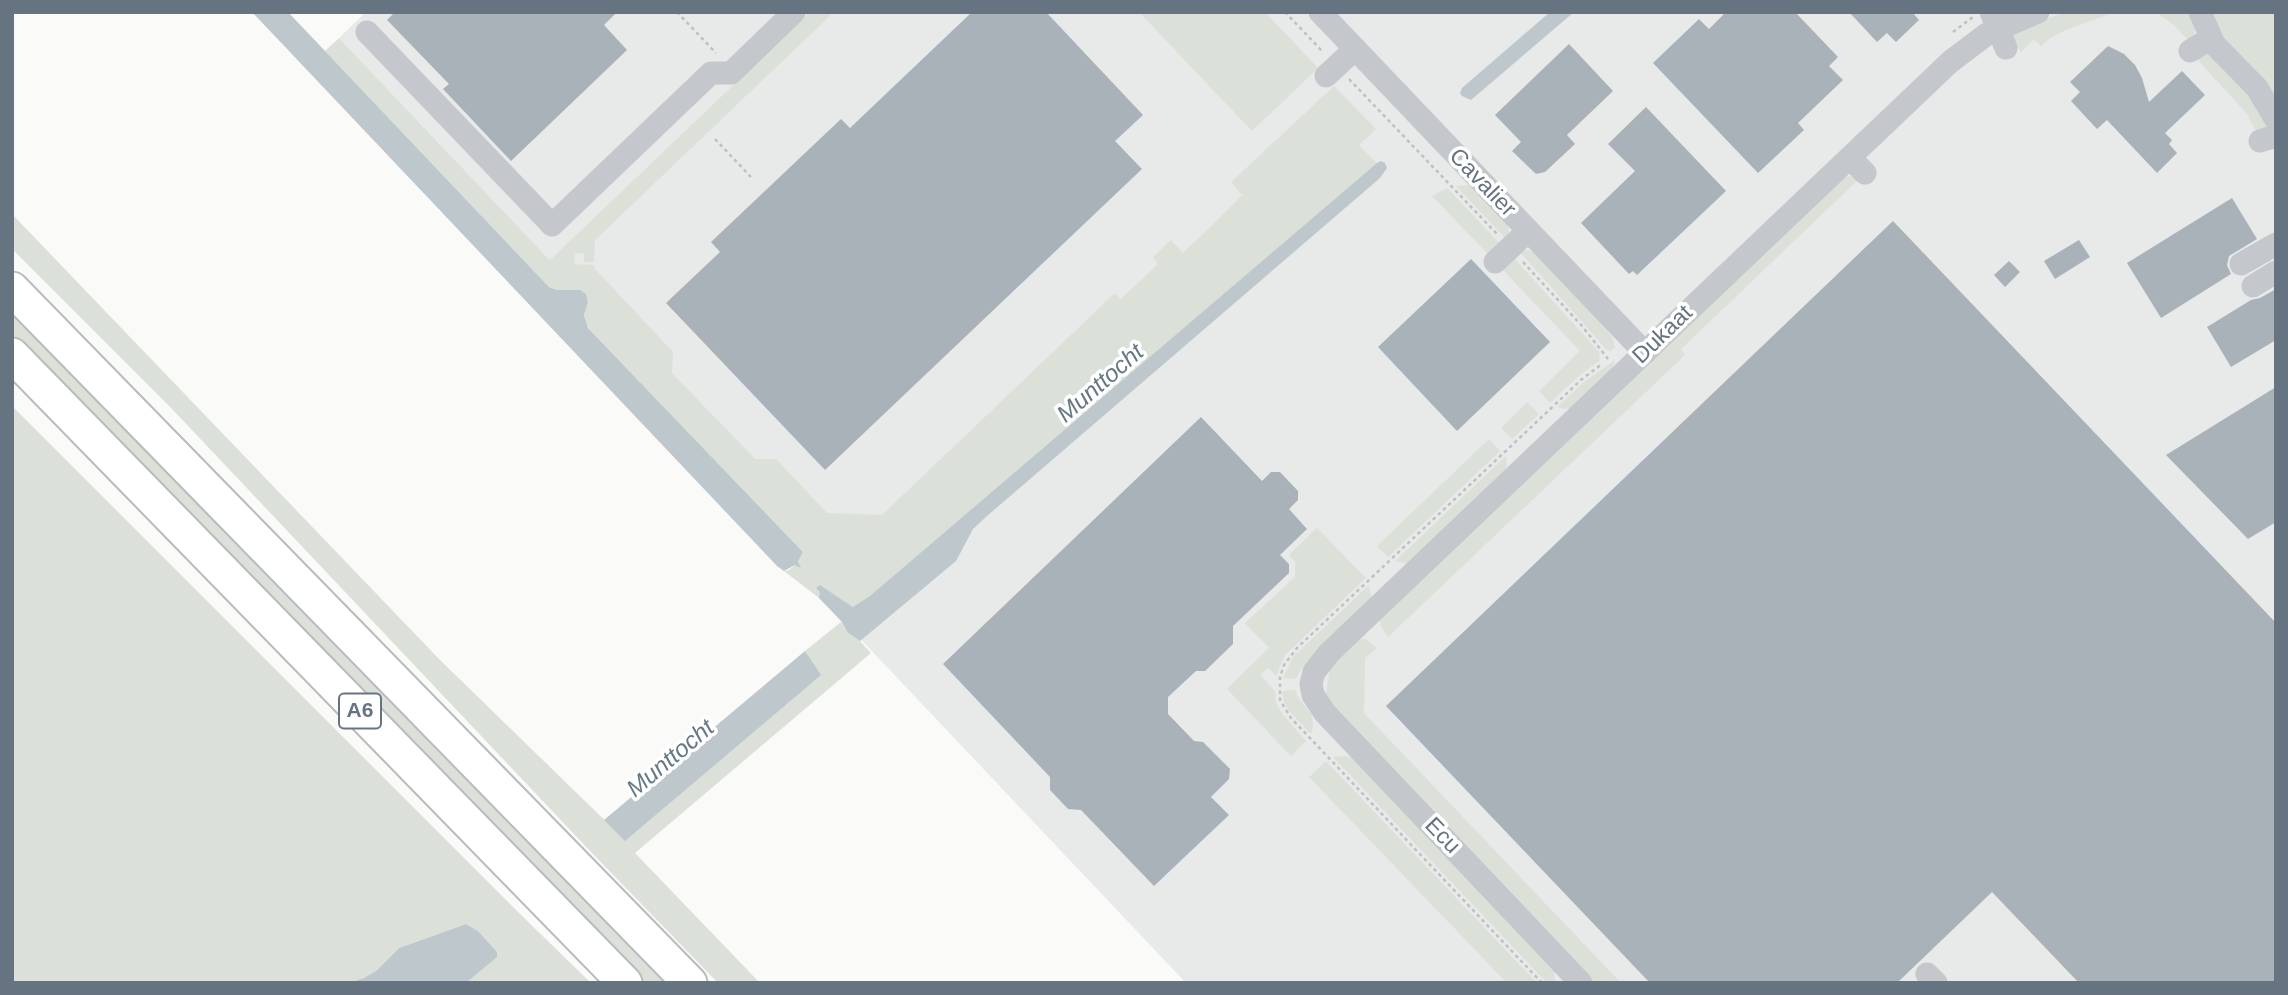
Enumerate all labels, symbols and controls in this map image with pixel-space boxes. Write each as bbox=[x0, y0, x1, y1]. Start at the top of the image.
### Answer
street label: Cavalier bbox=[1443, 143, 1521, 223]
street label: Dukaat bbox=[1627, 300, 1699, 370]
water label: Munttocht bbox=[1052, 339, 1150, 429]
road number: A6 bbox=[339, 694, 381, 728]
water label: Munttocht bbox=[621, 714, 721, 804]
street label: Ecu bbox=[1418, 812, 1466, 860]

